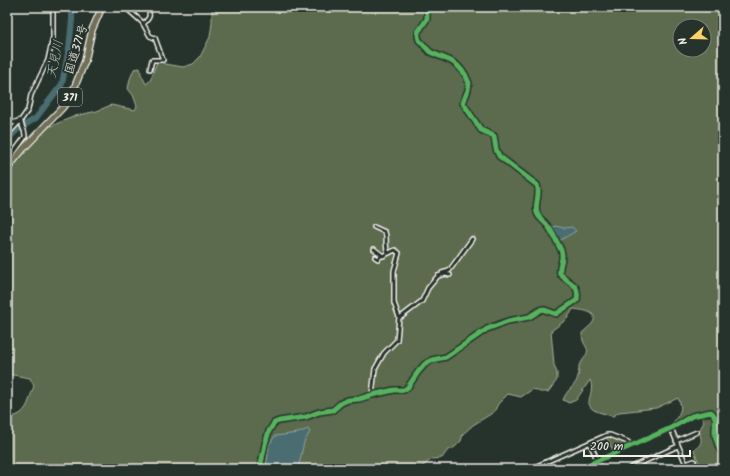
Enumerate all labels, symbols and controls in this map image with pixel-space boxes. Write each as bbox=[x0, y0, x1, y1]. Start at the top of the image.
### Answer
north arrow bbox=[672, 18, 712, 58]
street label: 国道371号 bbox=[60, 21, 93, 77]
text: N bbox=[674, 35, 693, 47]
water label: 天見川 bbox=[41, 38, 70, 80]
road number: 371 bbox=[58, 88, 82, 106]
scale bar bbox=[584, 432, 690, 458]
text: 200 m bbox=[590, 437, 624, 456]

